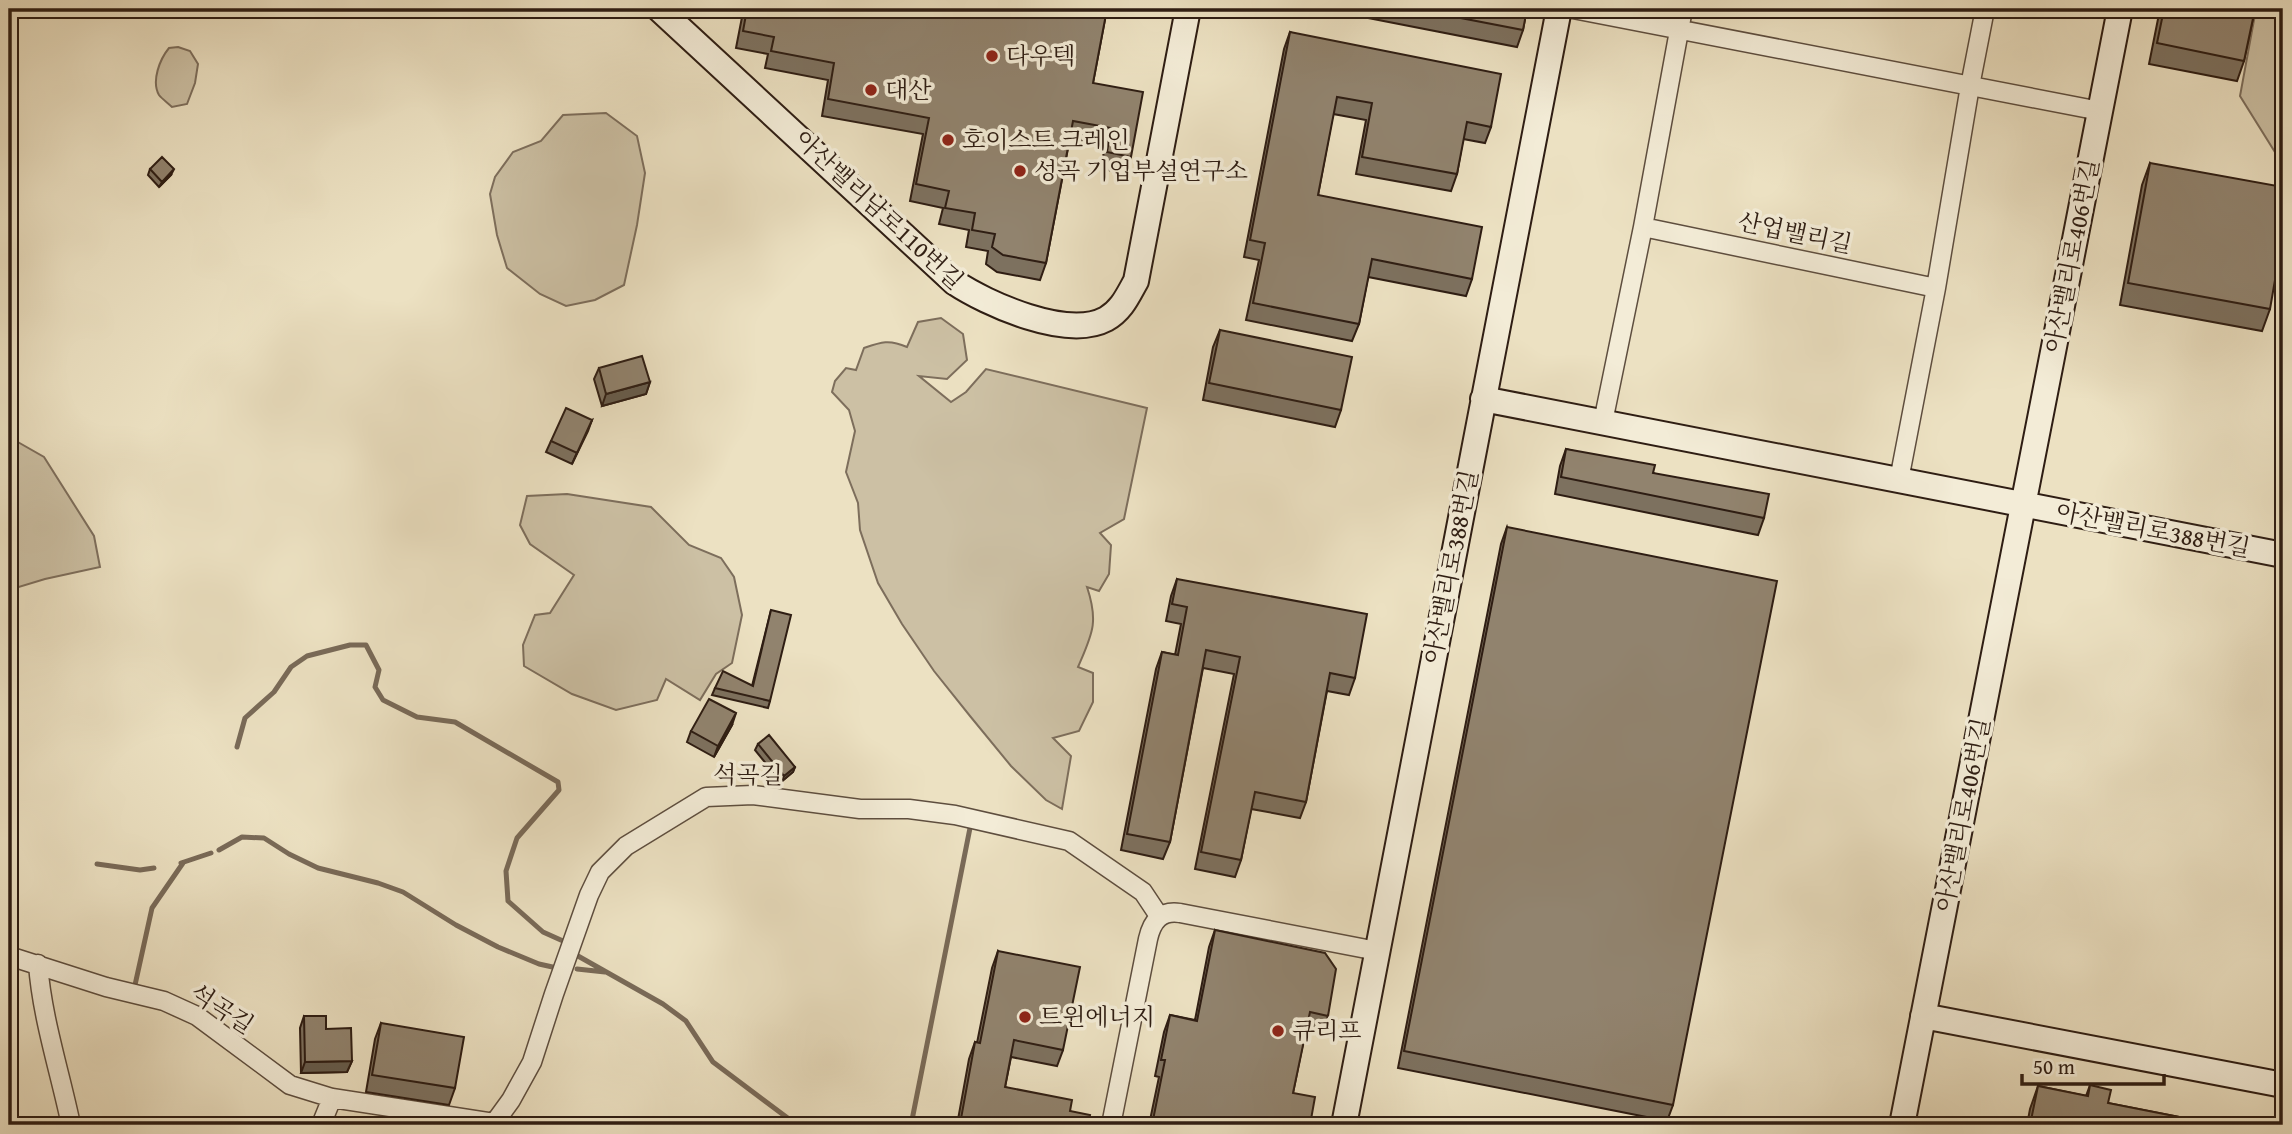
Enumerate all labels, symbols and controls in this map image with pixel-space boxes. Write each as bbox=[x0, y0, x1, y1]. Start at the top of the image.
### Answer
place label: 다우텍 bbox=[1006, 38, 1076, 73]
marker: 다우텍 bbox=[984, 48, 1000, 64]
place label: 대산 bbox=[885, 72, 932, 107]
marker: 대산 bbox=[863, 82, 879, 98]
street label: 아산밸리남로110번길 bbox=[787, 122, 972, 298]
place label: 호이스트 크레인 bbox=[962, 122, 1130, 157]
marker: 호이스트 크레인 bbox=[940, 132, 956, 148]
place label: 성곡 기업부설연구소 bbox=[1034, 153, 1248, 188]
street label: 아산밸리로406번길 bbox=[2036, 156, 2107, 356]
marker: 성곡 기업부설연구소 bbox=[1012, 163, 1028, 179]
street label: 산업밸리길 bbox=[1735, 203, 1855, 262]
street label: 아산밸리로388번길 bbox=[1415, 467, 1486, 667]
street label: 아산밸리로388번길 bbox=[2053, 494, 2253, 565]
street label: 아산밸리로406번길 bbox=[1927, 715, 1998, 915]
street label: 석곡길 bbox=[713, 756, 783, 793]
street label: 석곡길 bbox=[184, 975, 261, 1042]
place label: 트윈에너지 bbox=[1039, 999, 1155, 1034]
marker: 트윈에너지 bbox=[1017, 1009, 1033, 1025]
place label: 큐리프 bbox=[1292, 1013, 1362, 1048]
marker: 큐리프 bbox=[1270, 1023, 1286, 1039]
scale bar bbox=[2022, 1043, 2164, 1087]
text: 50 m bbox=[2033, 1051, 2075, 1082]

